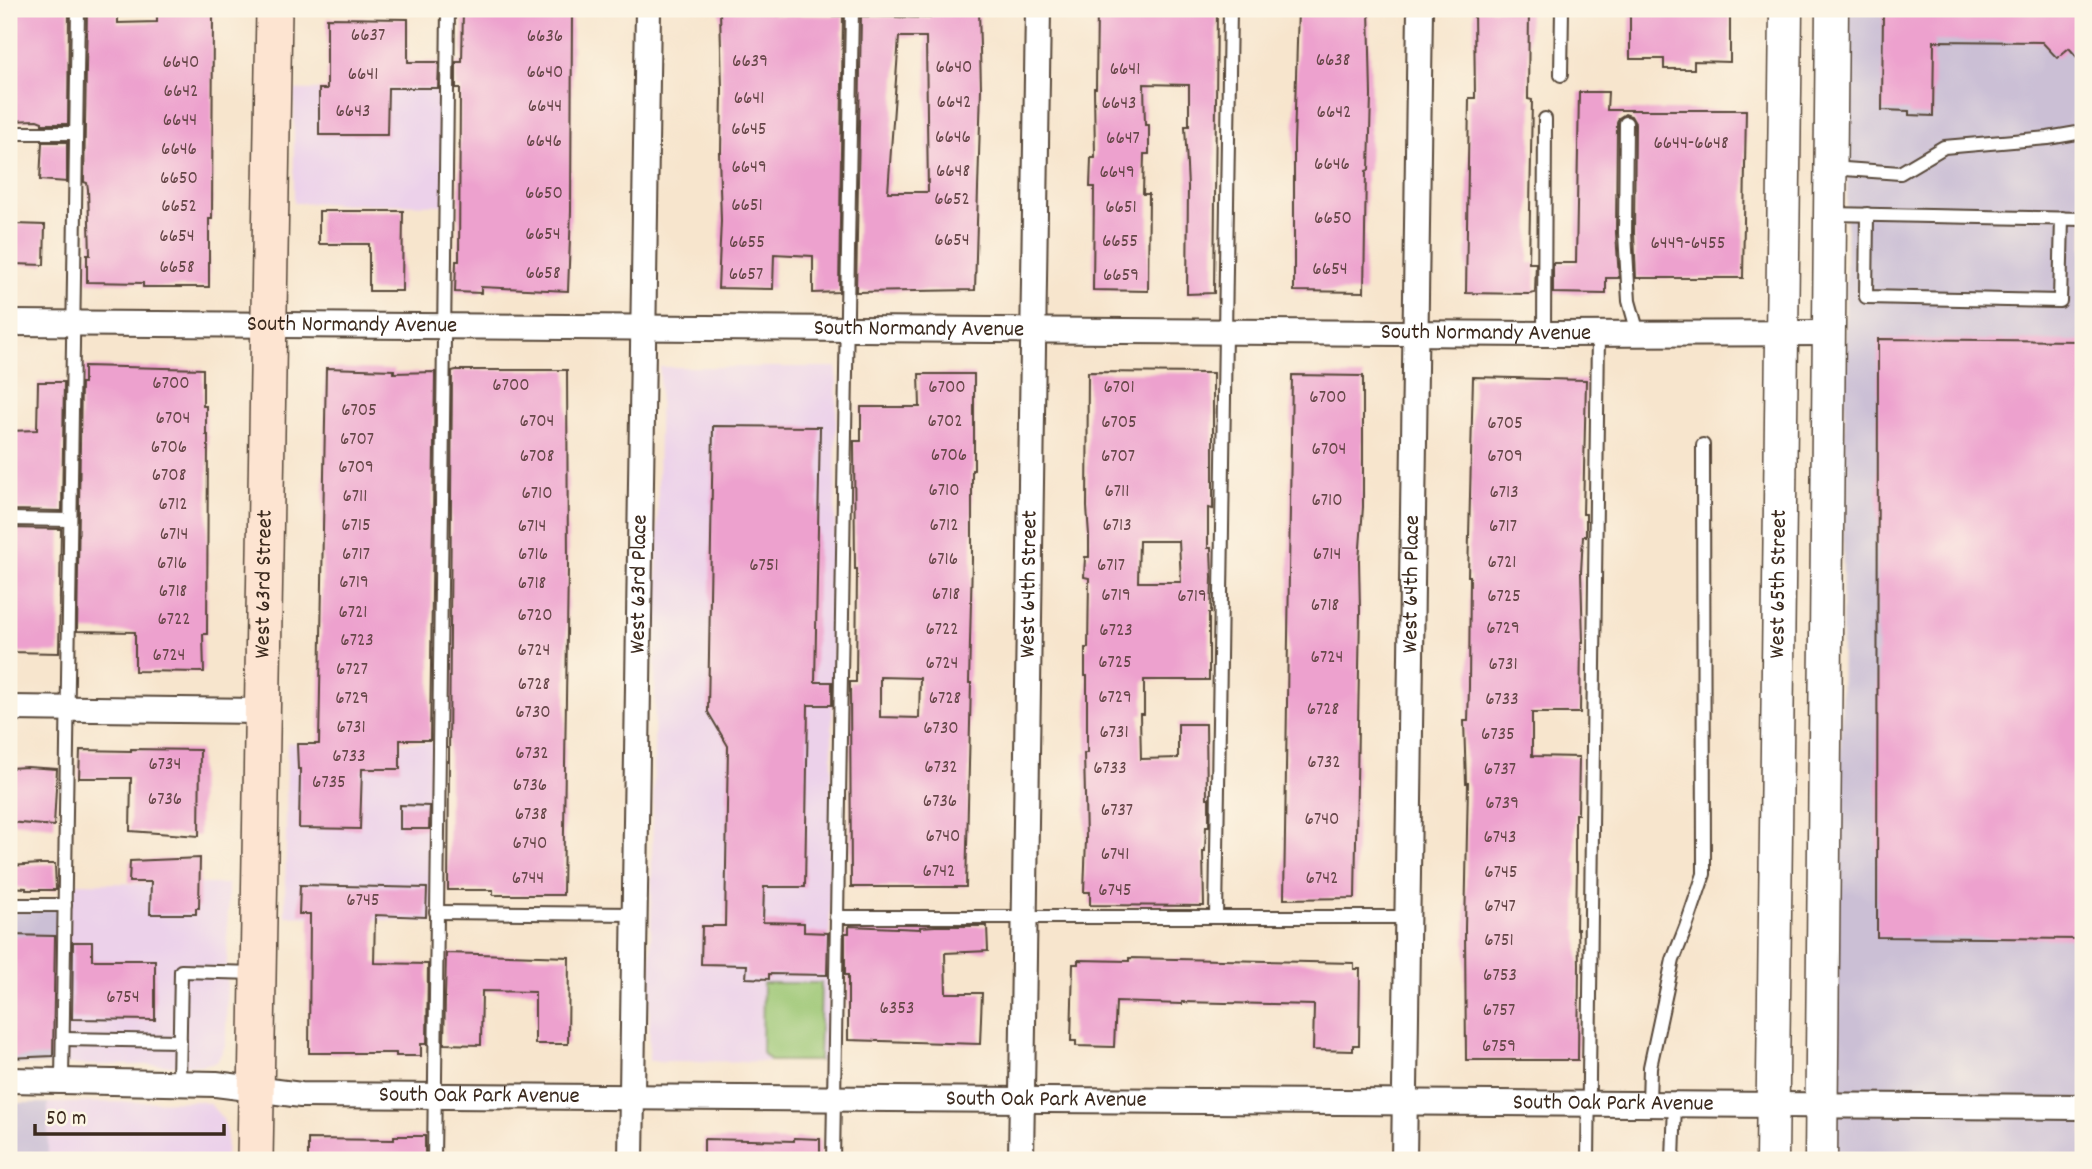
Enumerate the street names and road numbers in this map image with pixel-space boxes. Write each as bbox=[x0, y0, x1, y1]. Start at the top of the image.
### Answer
street label: South Normandy Avenue bbox=[247, 308, 457, 343]
street label: South Normandy Avenue bbox=[814, 312, 1024, 347]
street label: South Normandy Avenue bbox=[1381, 316, 1591, 351]
street label: West 63rd Street bbox=[247, 509, 282, 659]
street label: West 65th Street bbox=[1762, 509, 1796, 659]
street label: West 64th Street bbox=[1012, 510, 1047, 658]
street label: West 63rd Place bbox=[622, 514, 657, 654]
street label: West 64th Place bbox=[1395, 515, 1429, 653]
street label: South Oak Park Avenue bbox=[379, 1079, 580, 1113]
street label: South Oak Park Avenue bbox=[946, 1083, 1147, 1117]
street label: South Oak Park Avenue bbox=[1513, 1087, 1714, 1121]

